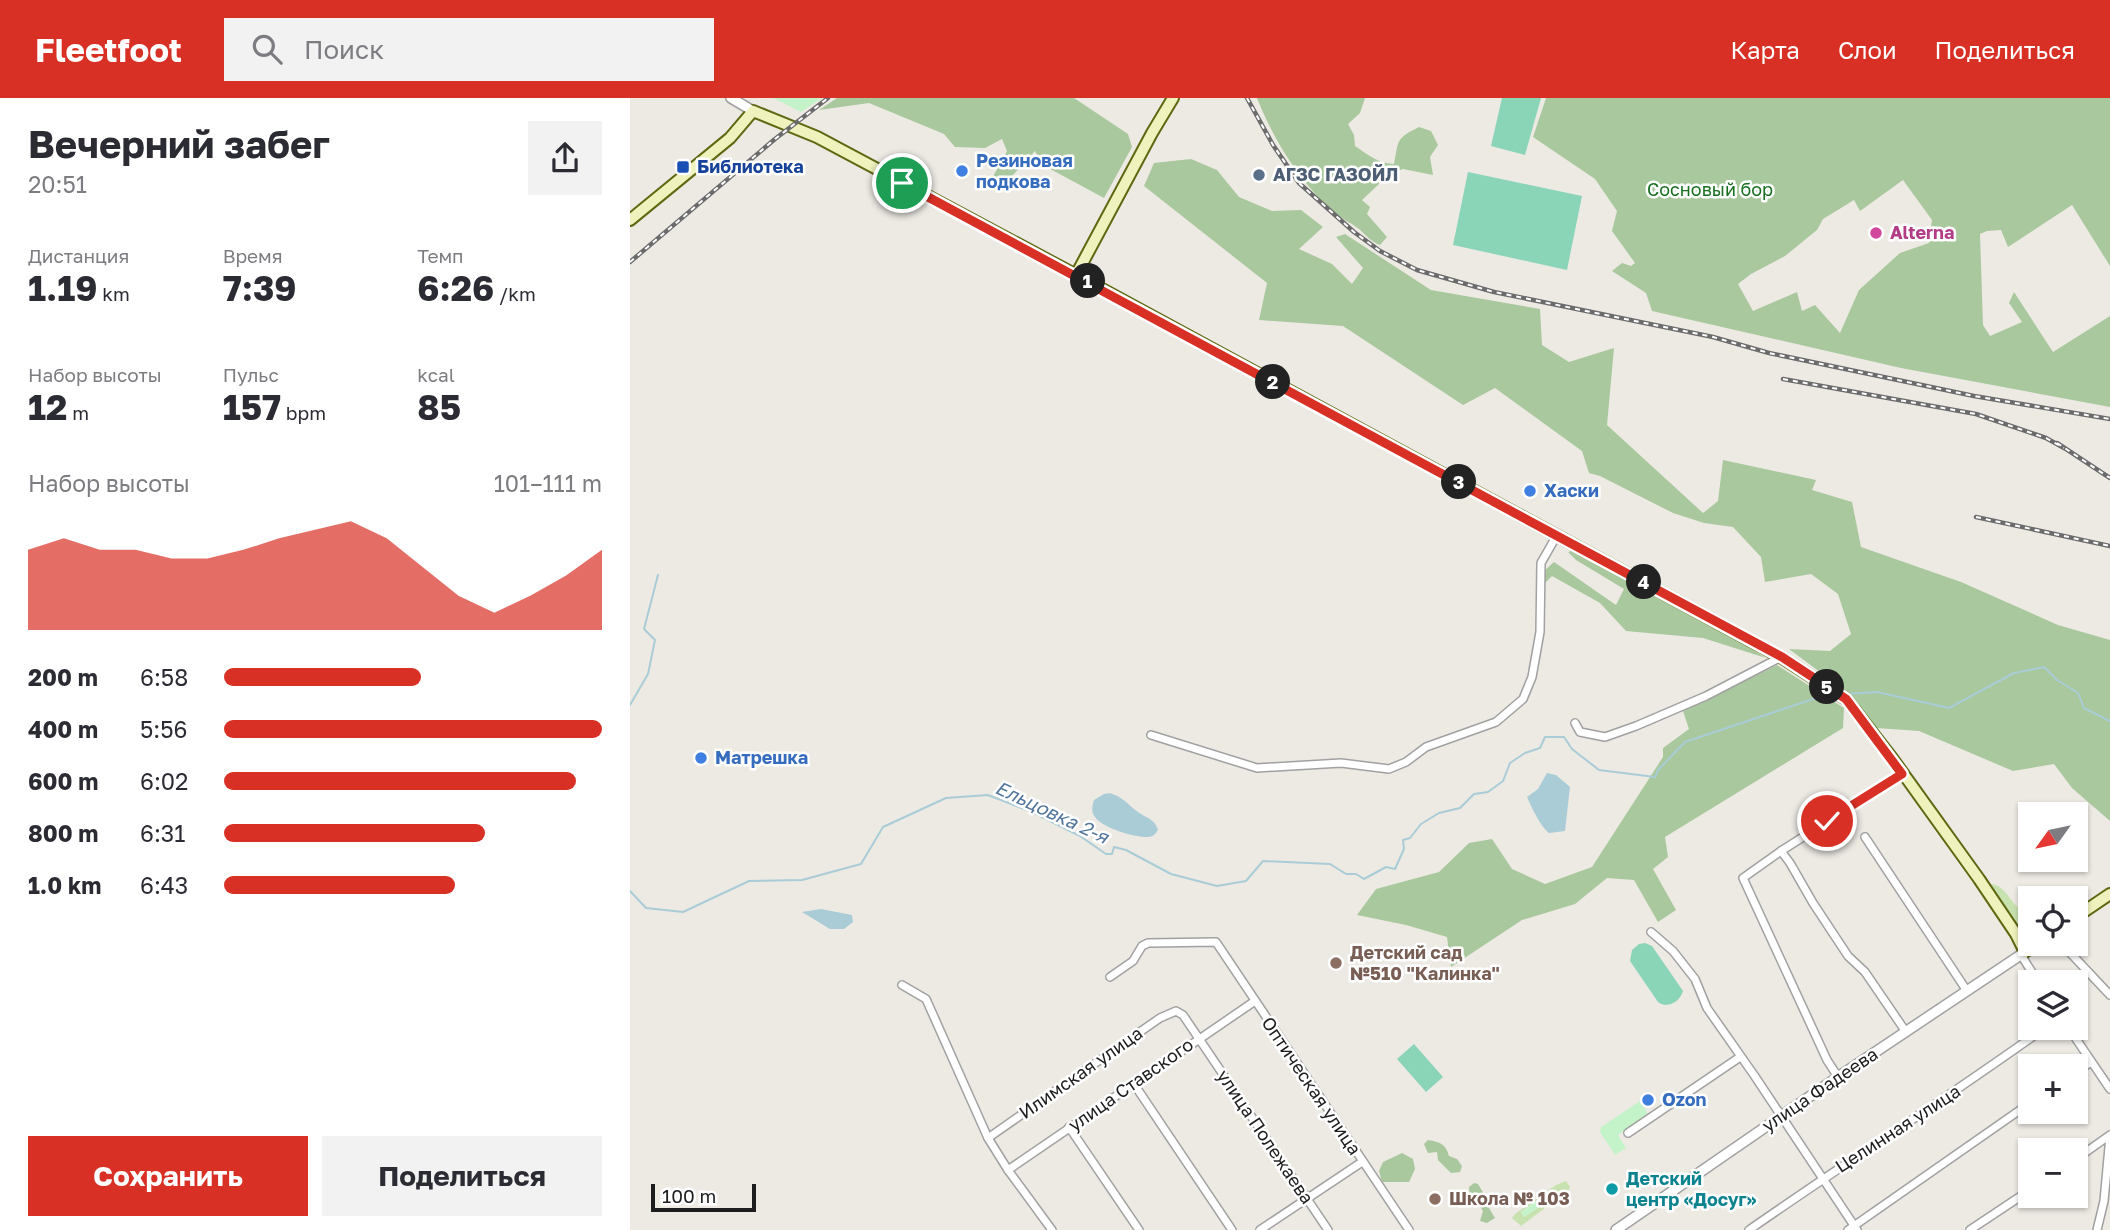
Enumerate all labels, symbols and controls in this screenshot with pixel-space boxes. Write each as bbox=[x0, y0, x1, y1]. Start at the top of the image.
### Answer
search box bbox=[224, 18, 714, 81]
text: Fleetfoot bbox=[35, 30, 182, 69]
icon: search bbox=[248, 30, 286, 68]
text: Поиск bbox=[304, 34, 384, 65]
text: Карта bbox=[1730, 35, 1800, 64]
text: Слои bbox=[1838, 35, 1897, 64]
text: Поделиться bbox=[1935, 35, 2075, 64]
text: Вечерний забег bbox=[28, 121, 330, 166]
button: share bbox=[528, 121, 602, 195]
place label: Резиновая подкова bbox=[976, 149, 1073, 192]
pin bbox=[872, 153, 932, 213]
place label: Библиотека bbox=[697, 155, 804, 177]
marker: Библиотека bbox=[675, 159, 691, 175]
marker: Резиновая подкова bbox=[954, 163, 970, 179]
place label: АГЗС ГАЗОЙЛ bbox=[1273, 163, 1398, 185]
icon: arrive bbox=[883, 164, 921, 202]
marker: АГЗС ГАЗОЙЛ bbox=[1251, 167, 1267, 183]
text: 20:51 bbox=[28, 170, 87, 198]
park label: Сосновый бор bbox=[1647, 178, 1773, 200]
place label: Alterna bbox=[1890, 221, 1954, 243]
marker: Alterna bbox=[1868, 225, 1884, 241]
text: Дистанция bbox=[28, 244, 129, 267]
text: Время bbox=[223, 244, 283, 267]
text: Темп bbox=[417, 244, 464, 267]
pin: 1 bbox=[1070, 264, 1106, 298]
text: 1.19 bbox=[28, 267, 97, 309]
text: 7:39 bbox=[223, 267, 297, 309]
text: 6:26 bbox=[417, 267, 494, 309]
text: 1 bbox=[1083, 269, 1092, 292]
text: km bbox=[97, 282, 130, 305]
text: /km bbox=[494, 282, 536, 305]
text: Набор высоты bbox=[28, 363, 162, 386]
text: Пульс bbox=[223, 363, 279, 386]
text: kcal bbox=[417, 363, 455, 386]
pin: 2 bbox=[1256, 364, 1290, 400]
text: 2 bbox=[1267, 370, 1278, 393]
text: 12 bbox=[28, 386, 67, 428]
text: 157 bbox=[223, 386, 281, 428]
text: 85 bbox=[417, 386, 461, 428]
text: m bbox=[67, 401, 89, 424]
text: bpm bbox=[281, 401, 326, 424]
pin: 3 bbox=[1442, 464, 1476, 500]
text: Набор высоты bbox=[28, 469, 190, 497]
text: 101–111 m bbox=[494, 469, 602, 497]
text: 3 bbox=[1453, 470, 1464, 493]
place label: Хаски bbox=[1544, 479, 1599, 501]
marker: Хаски bbox=[1522, 483, 1538, 499]
pin: 4 bbox=[1626, 564, 1662, 600]
text: 4 bbox=[1638, 570, 1649, 593]
text: 200 m bbox=[28, 663, 98, 691]
text: 6:58 bbox=[140, 663, 188, 691]
pin: 5 bbox=[1810, 670, 1844, 704]
text: 5 bbox=[1821, 675, 1832, 698]
text: 400 m bbox=[28, 715, 98, 743]
text: 5:56 bbox=[140, 715, 188, 743]
place label: Матрешка bbox=[715, 746, 808, 768]
marker: Матрешка bbox=[693, 750, 709, 766]
text: 600 m bbox=[28, 767, 98, 795]
text: 6:02 bbox=[140, 767, 188, 795]
water label: Ельцовка 2-я bbox=[992, 775, 1113, 848]
pin bbox=[1797, 791, 1857, 851]
icon: check bbox=[1808, 802, 1846, 840]
north arrow bbox=[2018, 802, 2088, 872]
map controls bbox=[2018, 802, 2088, 1208]
text: 800 m bbox=[28, 819, 99, 847]
text: 6:31 bbox=[140, 819, 185, 847]
text: 1.0 km bbox=[28, 871, 101, 899]
text: 6:43 bbox=[140, 871, 188, 899]
button: locate bbox=[2018, 886, 2088, 956]
place label: Детский сад №510 "Калинка" bbox=[1350, 941, 1500, 984]
marker: Детский сад №510 "Калинка" bbox=[1328, 955, 1344, 971]
button: layers bbox=[2018, 970, 2088, 1040]
street label: Оптическая улица bbox=[1257, 1012, 1366, 1159]
street label: Илимская улица bbox=[1014, 1021, 1146, 1123]
street label: улица Ставского bbox=[1064, 1033, 1197, 1136]
street label: улица Фадеева bbox=[1757, 1042, 1882, 1136]
button: + bbox=[2018, 1054, 2088, 1124]
street label: улица Полежаева bbox=[1213, 1065, 1319, 1208]
street label: Целинная улица bbox=[1831, 1079, 1964, 1177]
place label: Ozon bbox=[1662, 1088, 1707, 1110]
marker: Ozon bbox=[1640, 1092, 1656, 1108]
button: Сохранить bbox=[28, 1136, 308, 1216]
button: Поделиться bbox=[322, 1136, 602, 1216]
button: − bbox=[2018, 1138, 2088, 1208]
place label: Детский центр «Досуг» bbox=[1626, 1167, 1757, 1210]
scale bar bbox=[651, 1181, 756, 1213]
marker: Детский центр «Досуг» bbox=[1604, 1181, 1620, 1197]
text: 100 m bbox=[662, 1184, 716, 1207]
place label: Школа № 103 bbox=[1449, 1187, 1570, 1209]
marker: Школа № 103 bbox=[1427, 1191, 1443, 1207]

